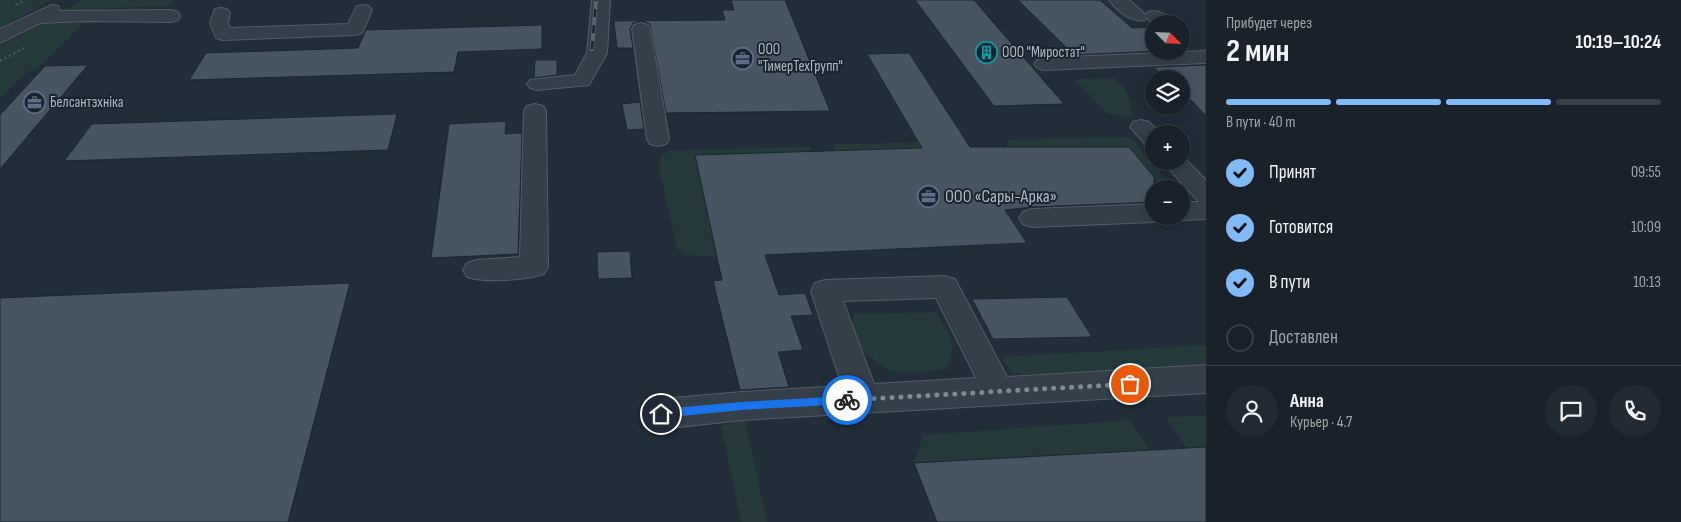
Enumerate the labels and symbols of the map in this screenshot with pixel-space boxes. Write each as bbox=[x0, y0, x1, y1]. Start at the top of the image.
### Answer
north arrow bbox=[1145, 15, 1190, 60]
place label: ООО "ТимерТехГрупп" bbox=[758, 40, 843, 76]
building icon: ООО "Миростат" bbox=[974, 40, 998, 64]
place label: ООО "Миростат" bbox=[1002, 43, 1085, 62]
office icon: ООО "ТимерТехГрупп" bbox=[730, 46, 754, 70]
office icon: Белсантэхніка bbox=[22, 90, 46, 114]
place label: Белсантэхніка bbox=[50, 93, 124, 112]
office icon: ООО «Сары-Арка» bbox=[917, 184, 941, 208]
place label: ООО «Сары-Арка» bbox=[945, 186, 1057, 207]
pin bbox=[1109, 363, 1151, 405]
courier bbox=[822, 375, 872, 425]
pin bbox=[640, 393, 682, 435]

